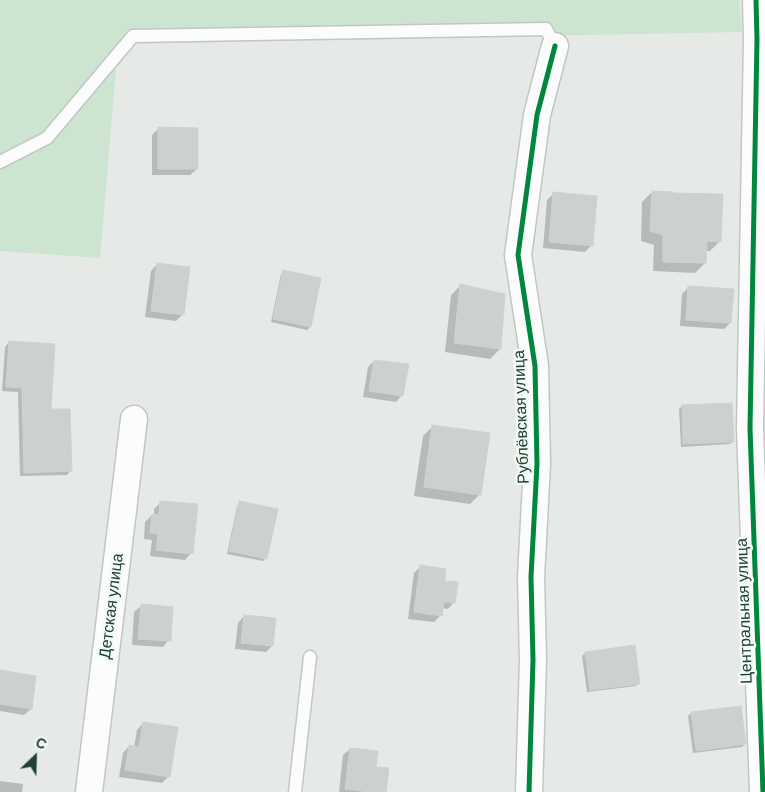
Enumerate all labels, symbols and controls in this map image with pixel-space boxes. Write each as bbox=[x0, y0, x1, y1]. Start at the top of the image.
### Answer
street label: Рублёвская улица bbox=[509, 350, 533, 484]
street label: Центральная улица bbox=[732, 538, 756, 684]
street label: Детская улица bbox=[95, 552, 127, 660]
north arrow bbox=[10, 732, 60, 782]
text: С bbox=[33, 733, 49, 753]

